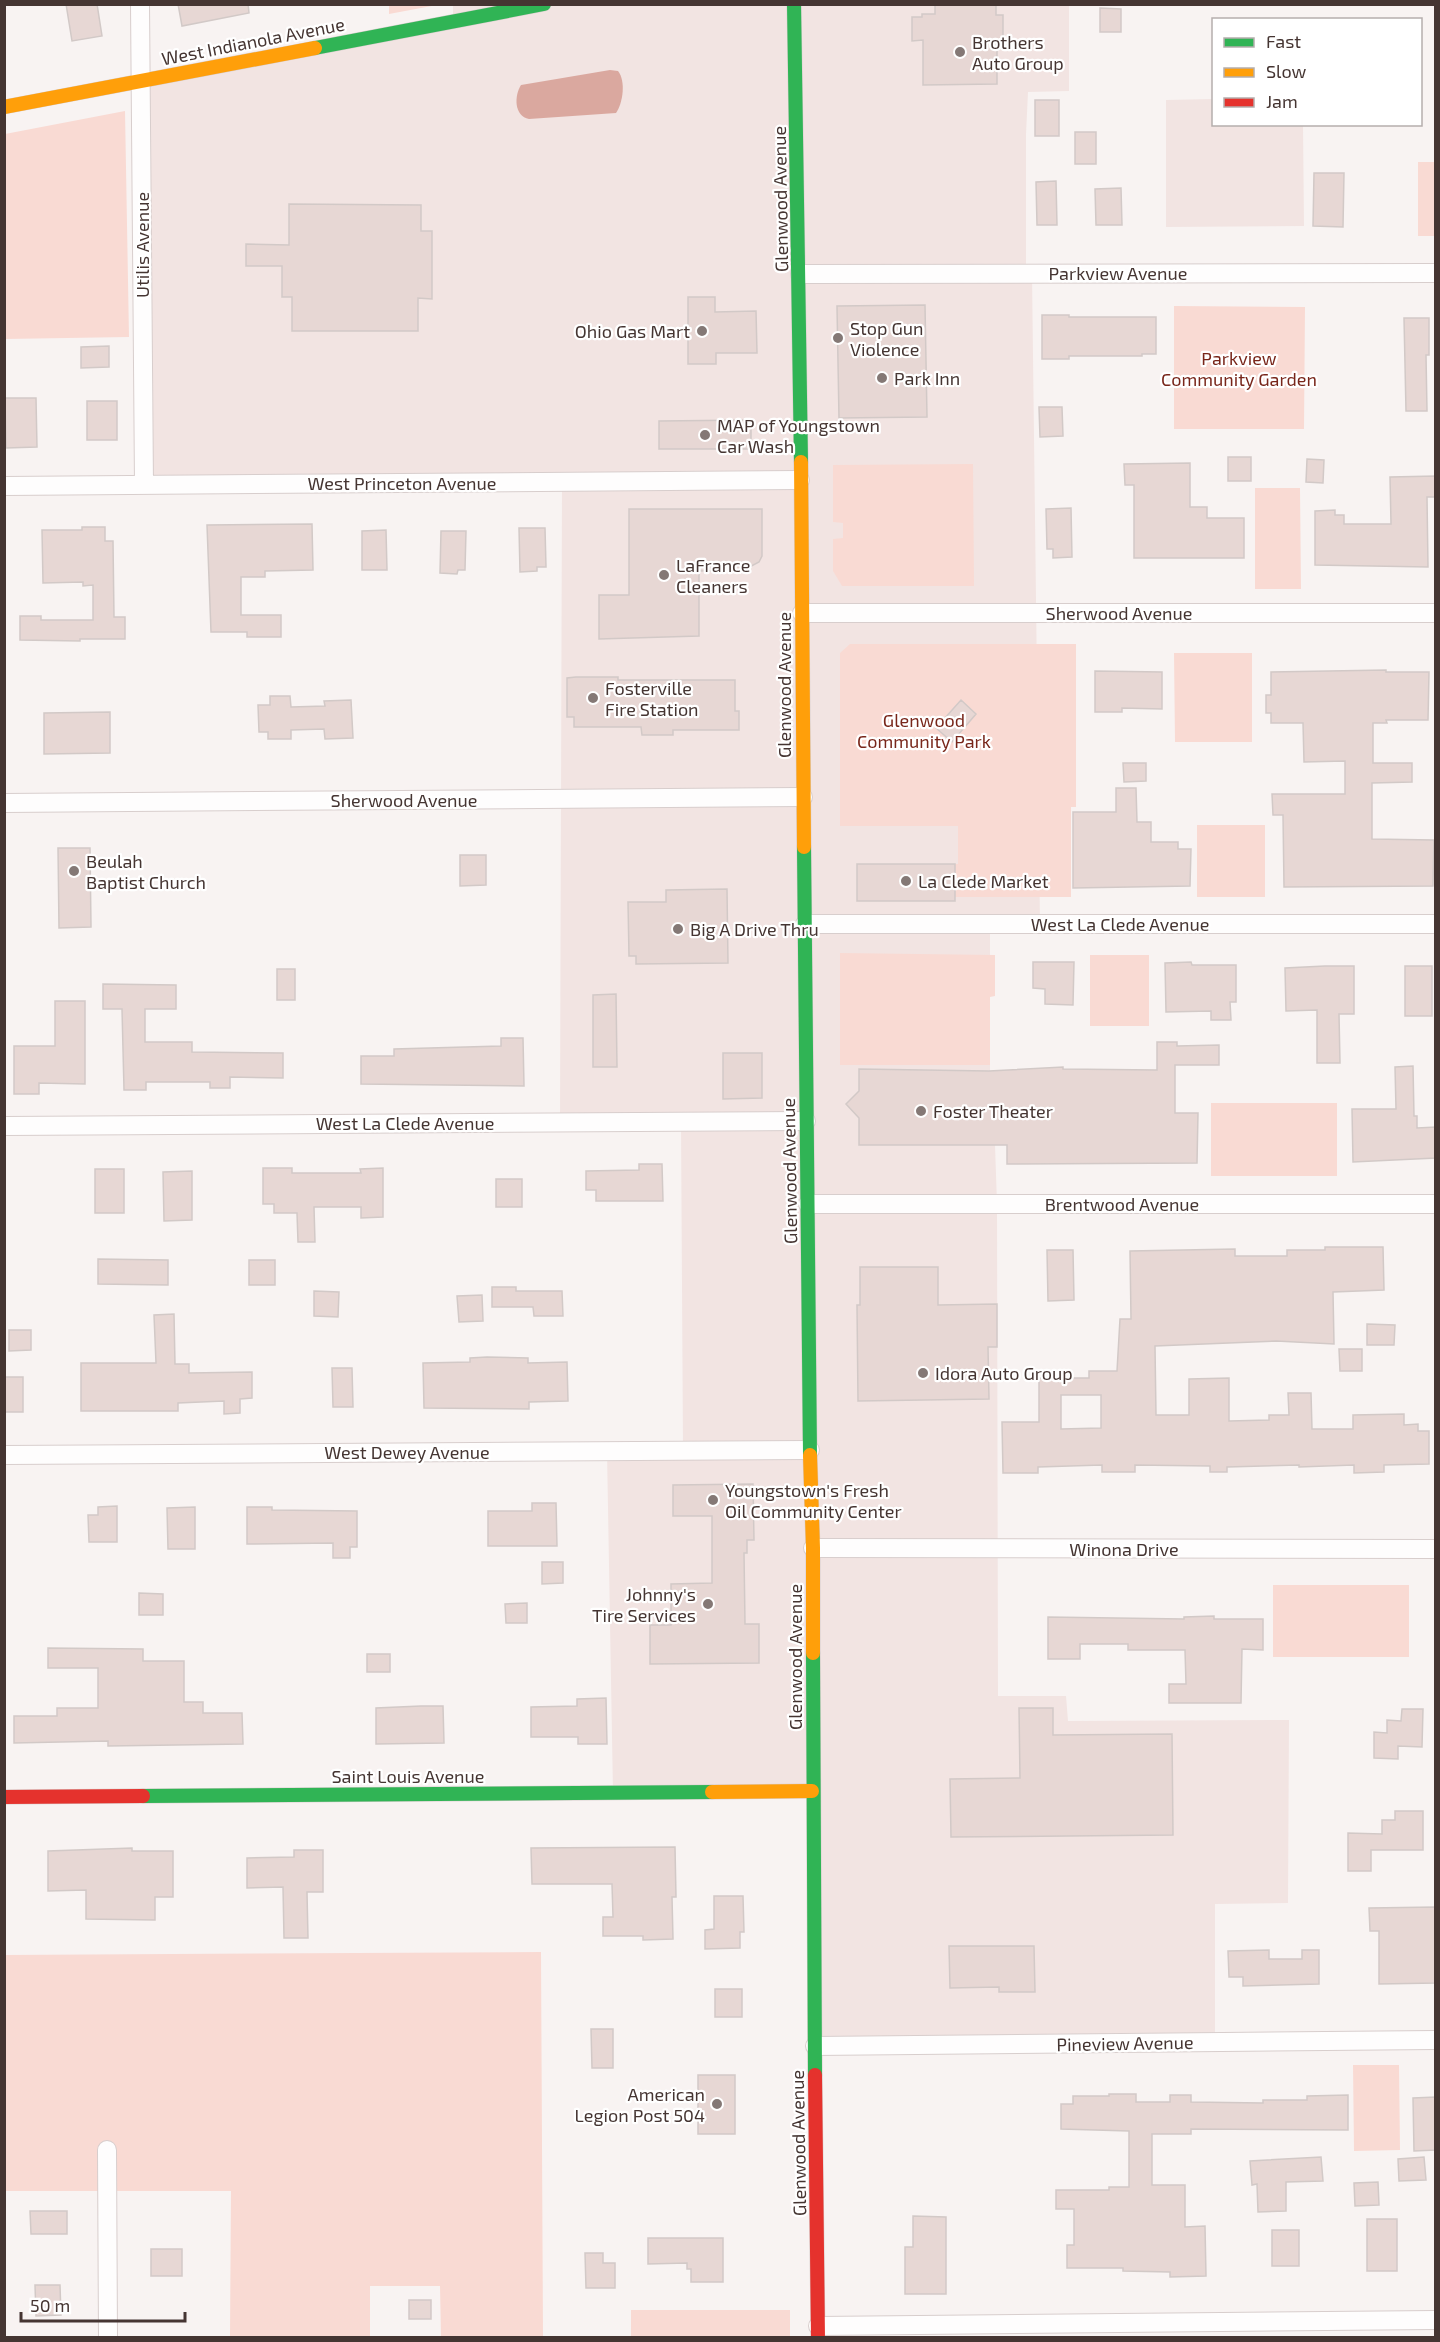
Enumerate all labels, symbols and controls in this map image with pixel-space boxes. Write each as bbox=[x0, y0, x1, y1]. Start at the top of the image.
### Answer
street label: West Indianola Avenue bbox=[160, 12, 346, 70]
legend bbox=[1212, 18, 1422, 126]
text: Fast bbox=[1266, 30, 1301, 52]
place label: Brothers Auto Group bbox=[972, 31, 1064, 74]
marker: Brothers Auto Group bbox=[953, 45, 967, 59]
text: Slow bbox=[1266, 60, 1307, 82]
text: Jam bbox=[1266, 90, 1298, 112]
street label: Glenwood Avenue bbox=[768, 126, 792, 272]
street label: Utilis Avenue bbox=[131, 192, 153, 298]
street label: Parkview Avenue bbox=[1049, 262, 1187, 284]
place label: Stop Gun Violence bbox=[850, 317, 924, 360]
place label: Ohio Gas Mart bbox=[575, 320, 690, 342]
marker: Ohio Gas Mart bbox=[695, 324, 709, 338]
marker: Stop Gun Violence bbox=[831, 331, 845, 345]
park label: Parkview Community Garden bbox=[1161, 347, 1317, 390]
place label: Park Inn bbox=[894, 367, 960, 389]
marker: Park Inn bbox=[875, 371, 889, 385]
place label: MAP of Youngstown Car Wash bbox=[717, 414, 880, 457]
marker: MAP of Youngstown Car Wash bbox=[698, 428, 712, 442]
street label: West Princeton Avenue bbox=[308, 472, 496, 494]
place label: LaFrance Cleaners bbox=[676, 554, 750, 597]
marker: LaFrance Cleaners bbox=[657, 568, 671, 582]
street label: Sherwood Avenue bbox=[1046, 602, 1192, 624]
street label: Glenwood Avenue bbox=[773, 612, 795, 758]
place label: Fosterville Fire Station bbox=[605, 677, 699, 720]
marker: Fosterville Fire Station bbox=[586, 691, 600, 705]
park label: Glenwood Community Park bbox=[857, 709, 991, 752]
street label: Sherwood Avenue bbox=[331, 789, 477, 811]
place label: Beulah Baptist Church bbox=[86, 850, 206, 893]
marker: Beulah Baptist Church bbox=[67, 864, 81, 878]
place label: La Clede Market bbox=[918, 870, 1049, 892]
marker: La Clede Market bbox=[899, 874, 913, 888]
street label: West La Clede Avenue bbox=[1031, 913, 1209, 935]
place label: Big A Drive Thru bbox=[690, 918, 819, 940]
marker: Big A Drive Thru bbox=[671, 922, 685, 936]
street label: Glenwood Avenue bbox=[777, 1098, 801, 1244]
place label: Foster Theater bbox=[933, 1100, 1053, 1122]
marker: Foster Theater bbox=[914, 1104, 928, 1118]
street label: West La Clede Avenue bbox=[316, 1112, 494, 1134]
street label: Brentwood Avenue bbox=[1045, 1193, 1199, 1215]
place label: Idora Auto Group bbox=[935, 1362, 1073, 1384]
marker: Idora Auto Group bbox=[916, 1366, 930, 1380]
street label: West Dewey Avenue bbox=[324, 1441, 490, 1463]
place label: Youngstown's Fresh Oil Community Center bbox=[725, 1479, 902, 1522]
marker: Youngstown's Fresh Oil Community Center bbox=[706, 1493, 720, 1507]
street label: Winona Drive bbox=[1069, 1538, 1179, 1560]
place label: Johnny's Tire Services bbox=[592, 1583, 696, 1626]
street label: Glenwood Avenue bbox=[784, 1584, 806, 1730]
marker: Johnny's Tire Services bbox=[701, 1597, 715, 1611]
street label: Saint Louis Avenue bbox=[332, 1765, 484, 1787]
street label: Pineview Avenue bbox=[1056, 2031, 1194, 2055]
street label: Glenwood Avenue bbox=[786, 2070, 810, 2216]
place label: American Legion Post 504 bbox=[575, 2083, 705, 2126]
marker: American Legion Post 504 bbox=[710, 2097, 724, 2111]
scale bar bbox=[21, 2285, 184, 2323]
text: 50 m bbox=[30, 2294, 70, 2316]

